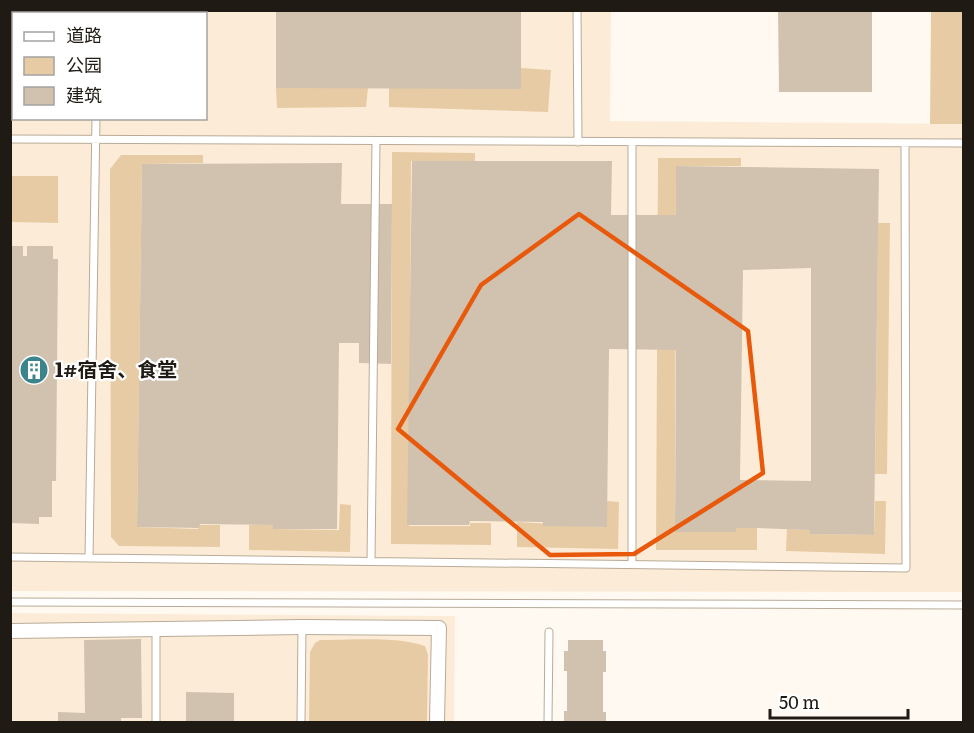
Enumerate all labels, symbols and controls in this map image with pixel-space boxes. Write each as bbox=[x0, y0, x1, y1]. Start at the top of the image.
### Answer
legend bbox=[12, 12, 207, 120]
text: 道路 bbox=[66, 21, 102, 48]
text: 公园 bbox=[66, 51, 102, 78]
text: 建筑 bbox=[66, 81, 102, 108]
place label: 1#宿舍、食堂 bbox=[55, 353, 177, 383]
building icon: 1#宿舍、食堂 bbox=[18, 354, 50, 386]
scale bar bbox=[770, 682, 908, 720]
text: 50 m bbox=[779, 688, 820, 715]

